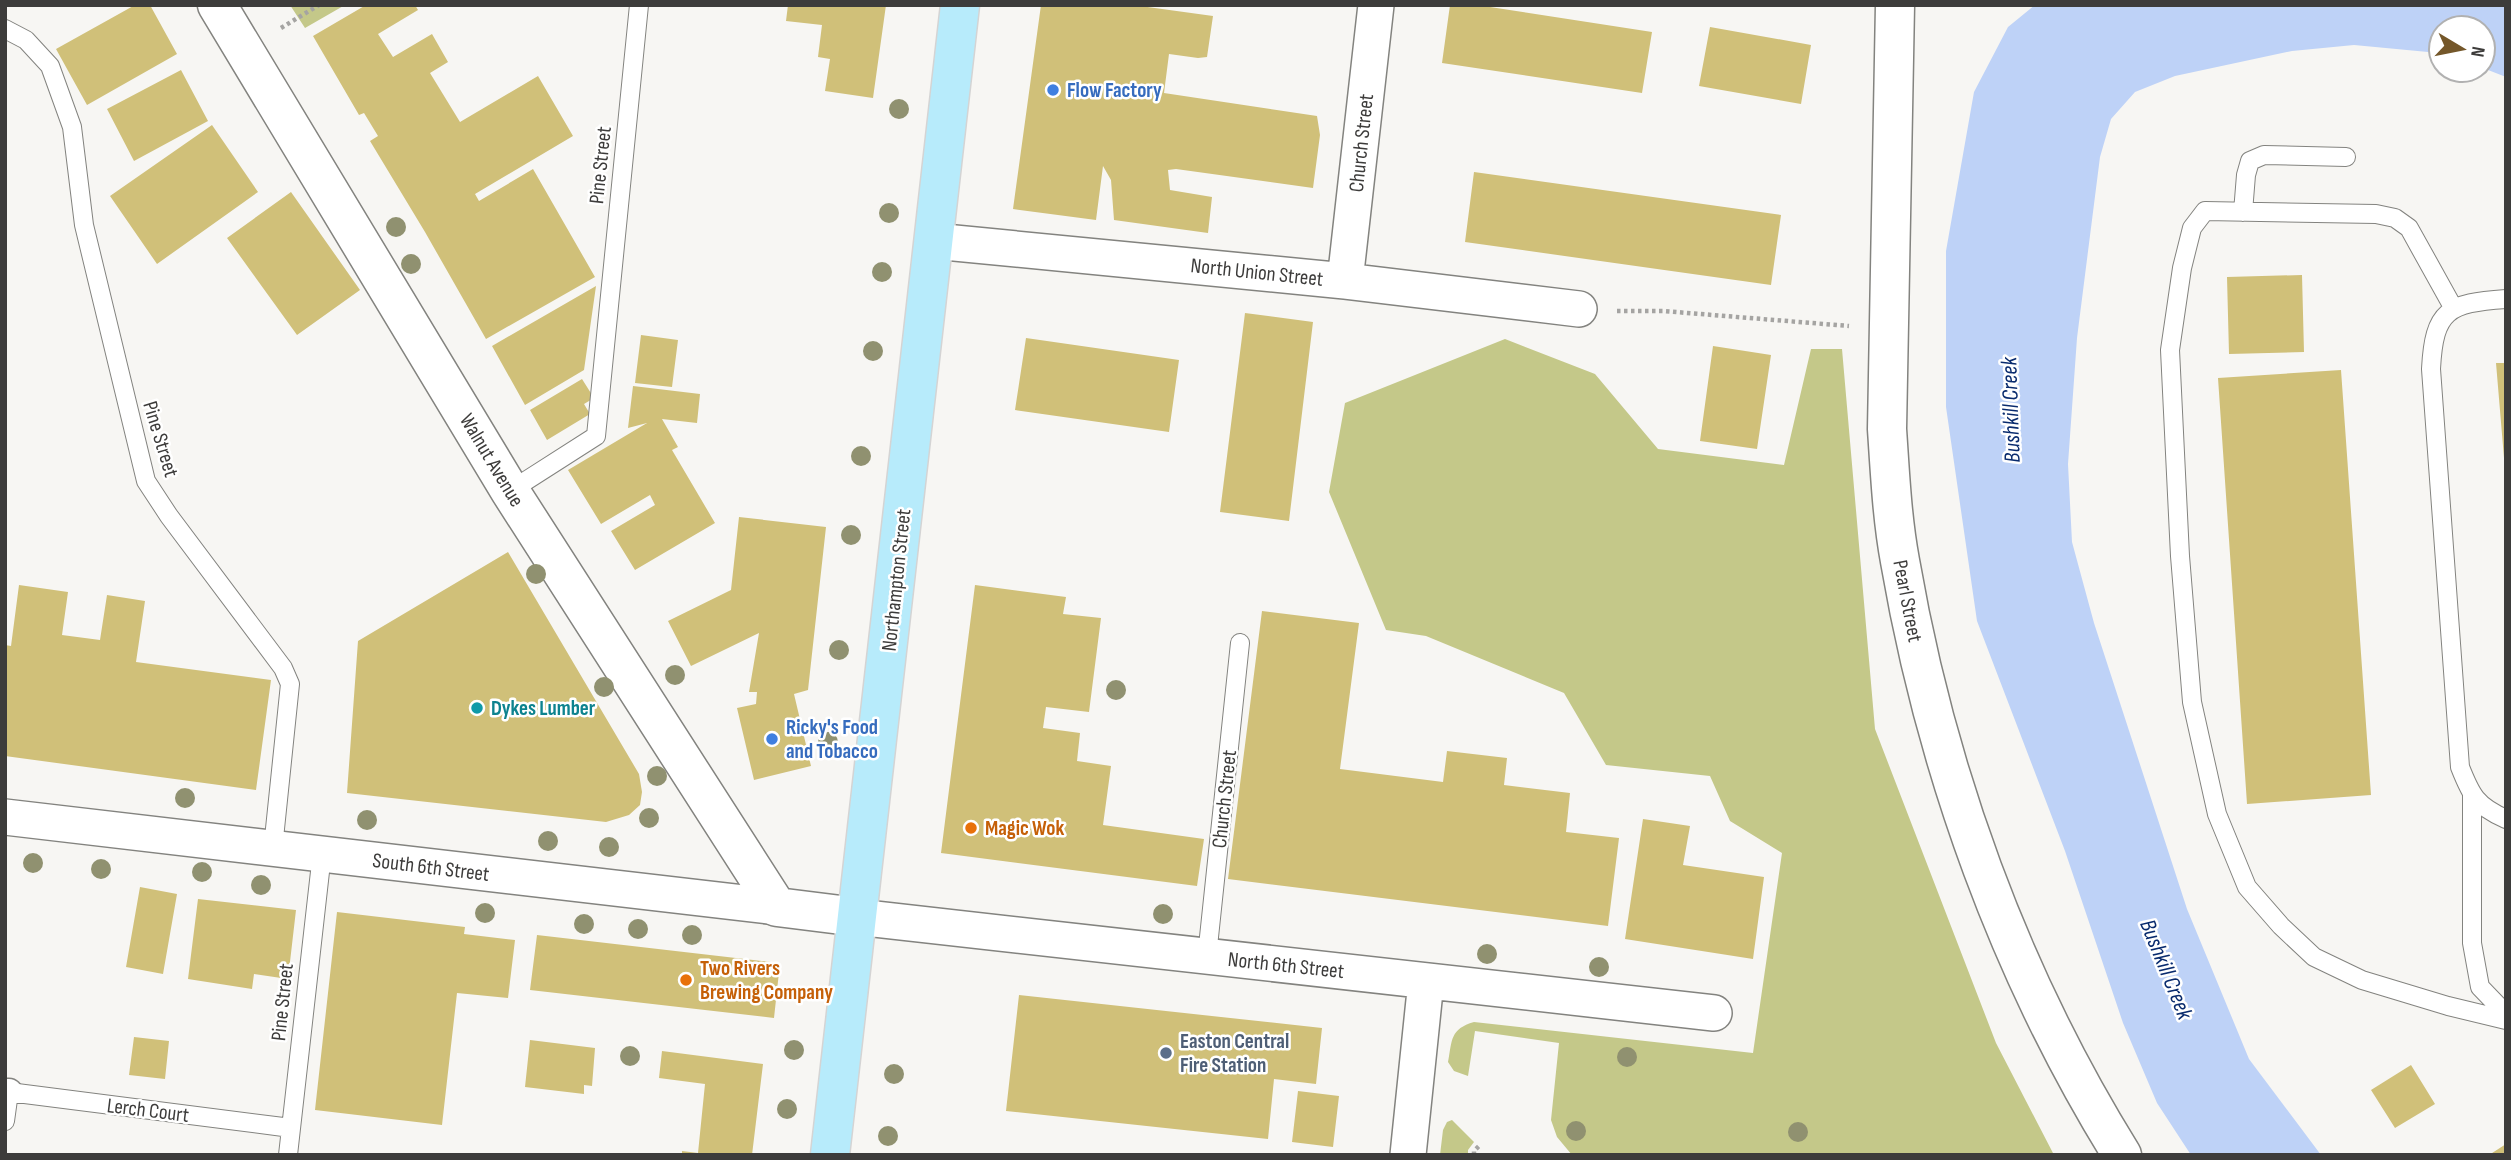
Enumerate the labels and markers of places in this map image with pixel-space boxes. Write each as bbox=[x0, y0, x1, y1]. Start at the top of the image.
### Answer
place label: Flow Factory bbox=[1067, 78, 1162, 103]
marker: Flow Factory bbox=[1045, 82, 1061, 98]
place label: Dykes Lumber bbox=[491, 696, 596, 721]
marker: Dykes Lumber bbox=[469, 700, 485, 716]
place label: Ricky's Food and Tobacco bbox=[786, 715, 878, 764]
marker: Ricky's Food and Tobacco bbox=[764, 731, 780, 747]
place label: Magic Wok bbox=[985, 816, 1064, 841]
marker: Magic Wok bbox=[963, 820, 979, 836]
place label: Two Rivers Brewing Company bbox=[700, 956, 833, 1005]
marker: Two Rivers Brewing Company bbox=[678, 972, 694, 988]
place label: Easton Central Fire Station bbox=[1180, 1029, 1289, 1078]
marker: Easton Central Fire Station bbox=[1158, 1045, 1174, 1061]

